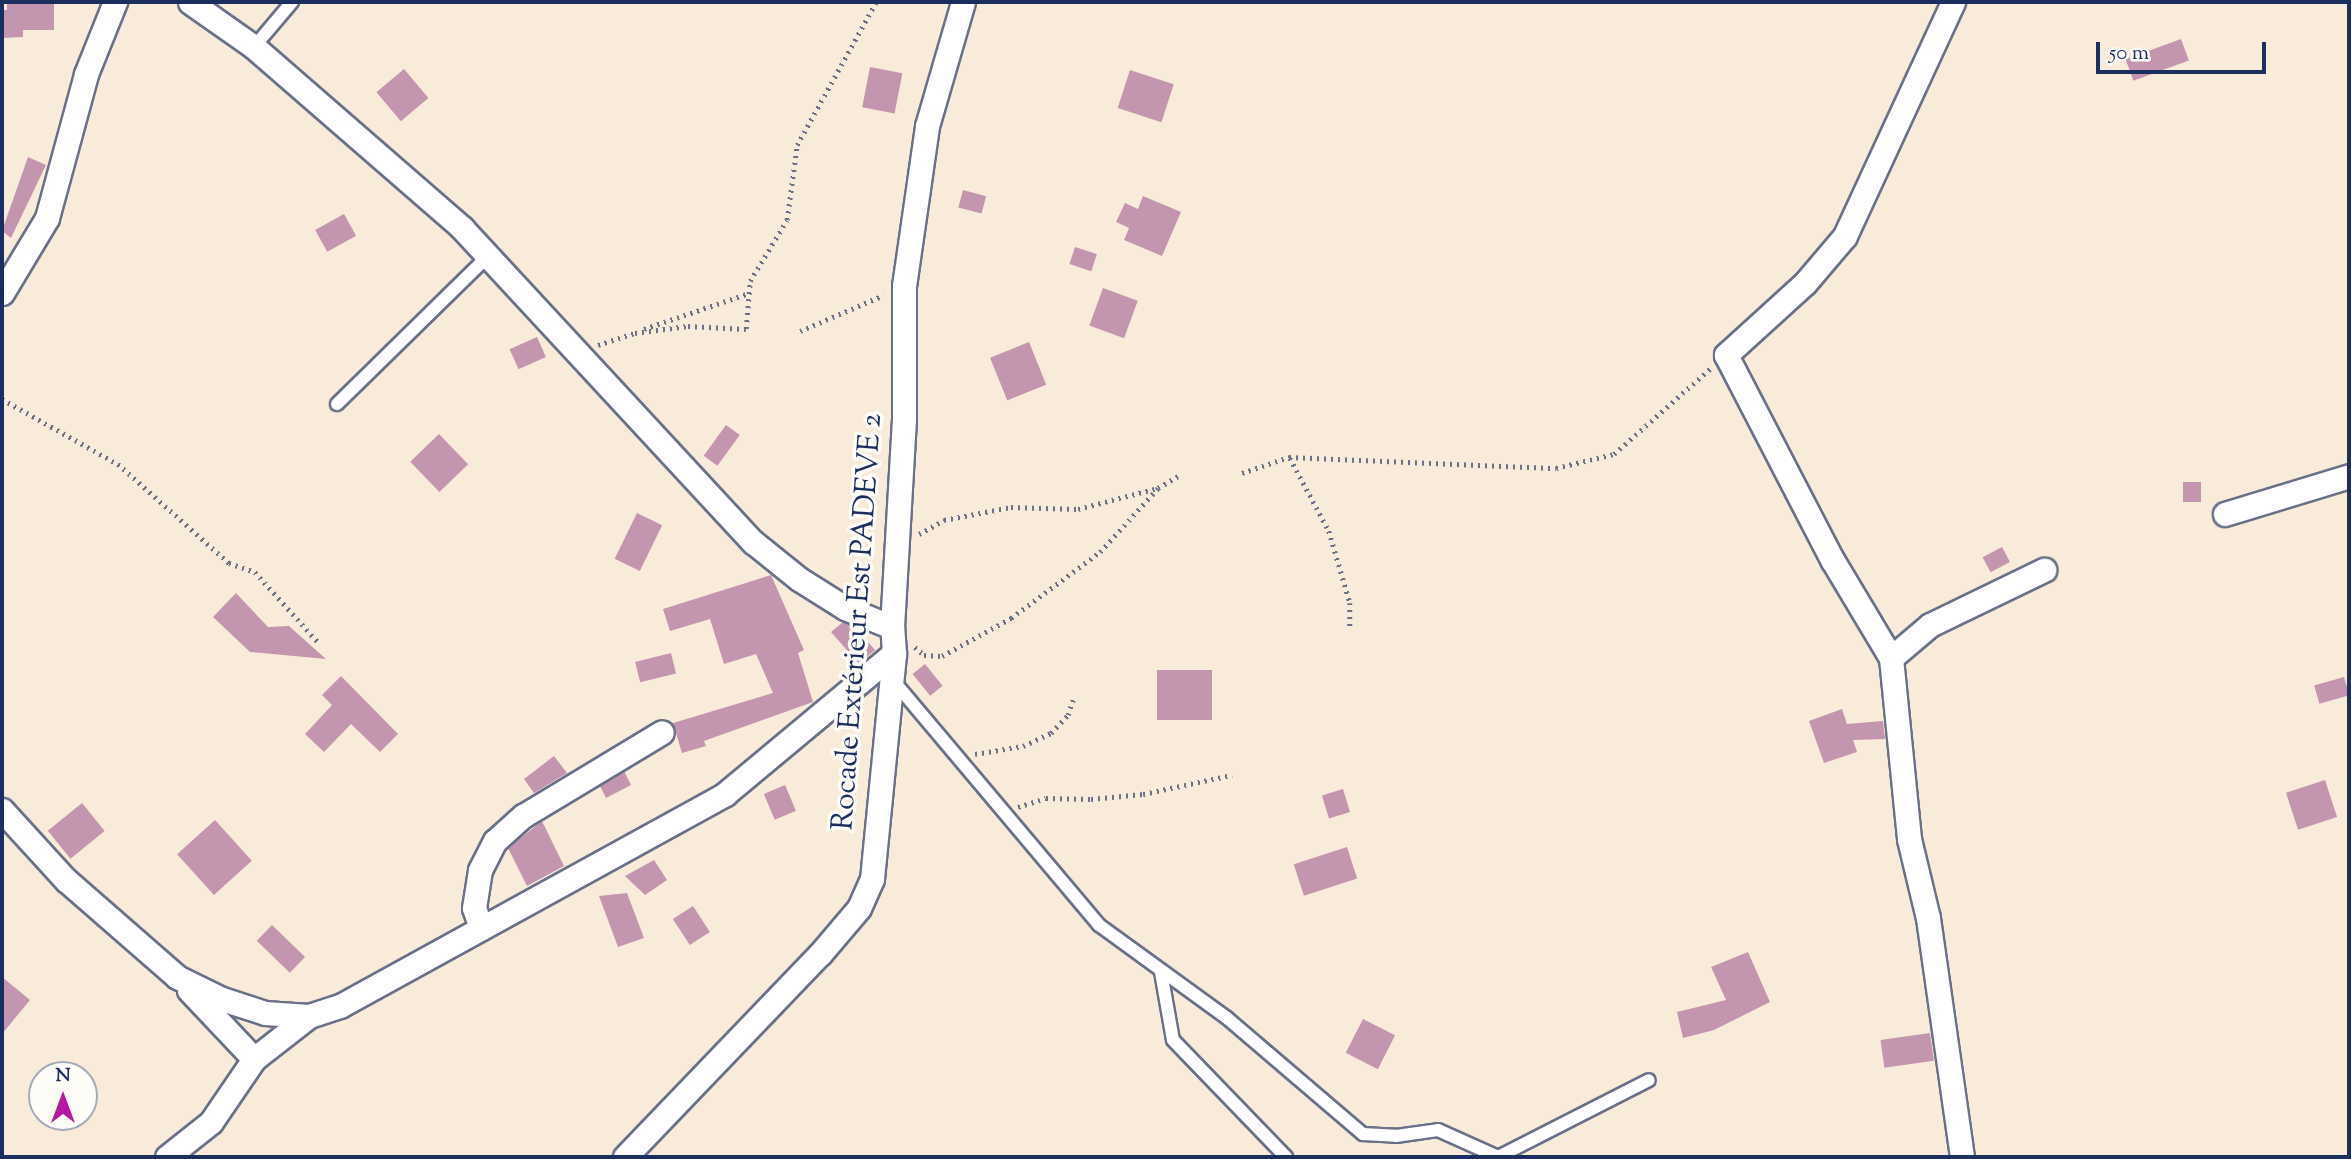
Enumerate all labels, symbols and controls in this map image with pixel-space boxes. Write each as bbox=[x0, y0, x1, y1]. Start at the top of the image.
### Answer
scale bar bbox=[2099, 28, 2269, 72]
text: 50 m bbox=[2109, 39, 2149, 69]
street label: Rocade Extérieur Est PADEVE 2 bbox=[826, 412, 892, 832]
north arrow bbox=[28, 1061, 98, 1131]
text: N bbox=[55, 1063, 71, 1090]

